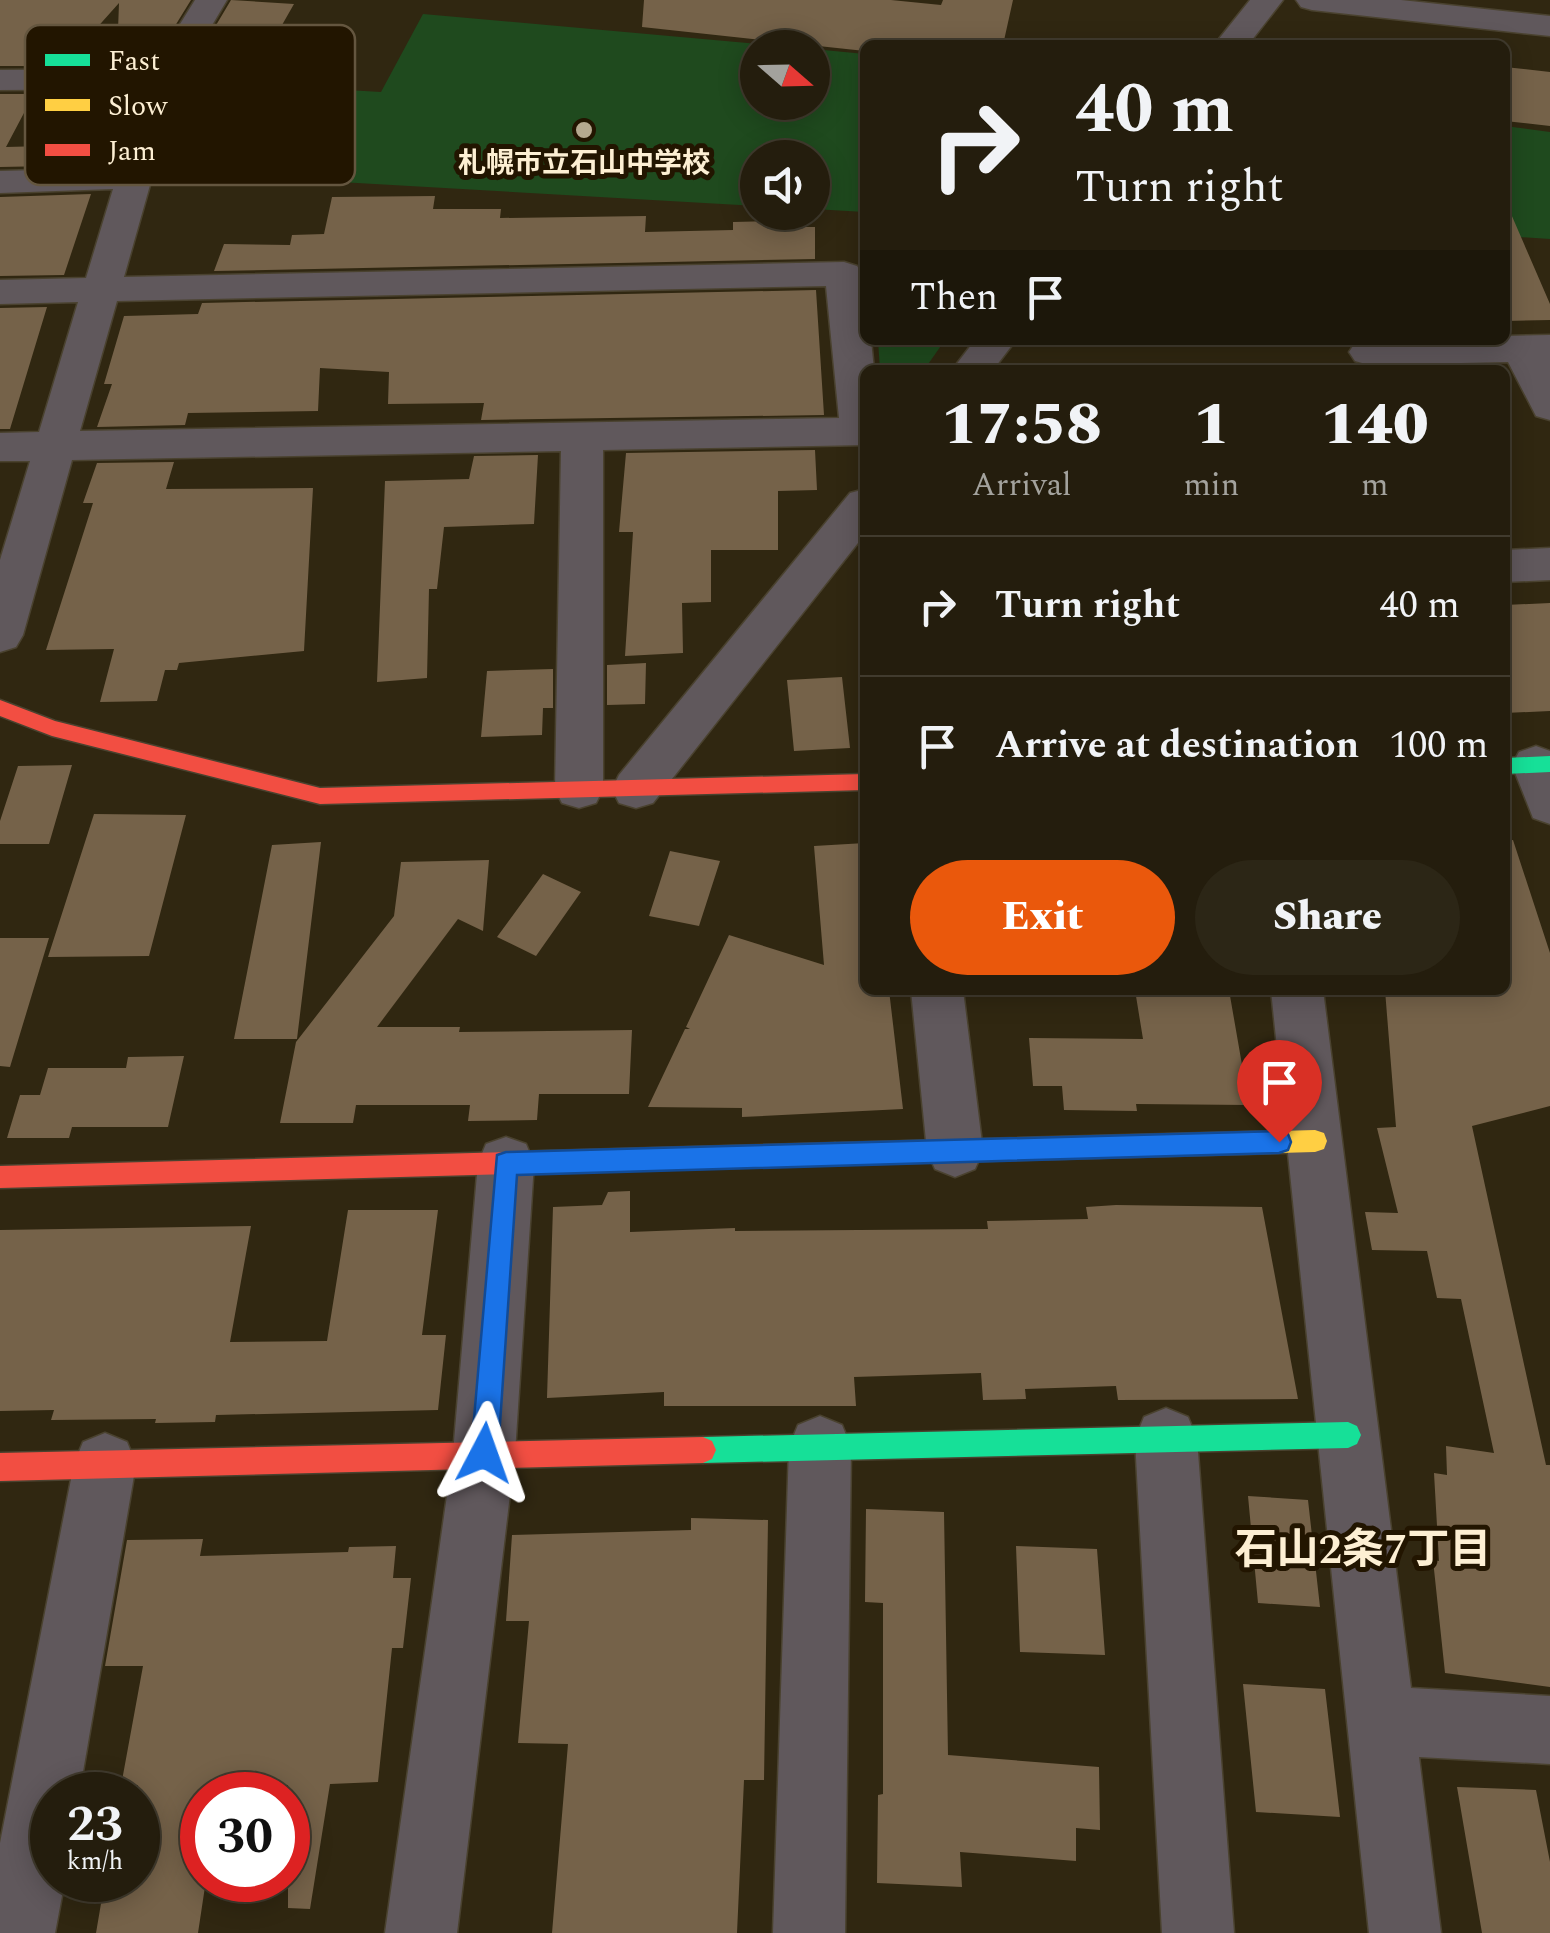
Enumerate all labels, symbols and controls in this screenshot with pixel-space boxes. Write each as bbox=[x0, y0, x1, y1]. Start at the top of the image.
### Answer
legend bbox=[25, 25, 355, 185]
north arrow bbox=[740, 30, 830, 120]
map controls bbox=[740, 30, 830, 230]
text: Fast bbox=[108, 40, 160, 83]
text: 40 m bbox=[1075, 57, 1234, 163]
icon: right bbox=[910, 80, 1040, 210]
text: Slow bbox=[108, 85, 168, 128]
marker: 札幌市立石山中学校 bbox=[573, 119, 595, 141]
text: Jam bbox=[108, 130, 156, 173]
button: sound bbox=[740, 140, 830, 230]
place label: 札幌市立石山中学校 bbox=[458, 142, 710, 185]
text: Turn right bbox=[1075, 153, 1284, 222]
text: Then bbox=[910, 269, 998, 327]
icon: arrive bbox=[1018, 270, 1073, 325]
text: 17:58 bbox=[941, 379, 1102, 471]
text: 1 bbox=[1193, 379, 1229, 471]
text: 140 bbox=[1321, 379, 1429, 471]
text: Arrival bbox=[972, 461, 1072, 510]
text: min bbox=[1183, 461, 1239, 510]
text: m bbox=[1361, 461, 1388, 510]
text: Turn right bbox=[995, 577, 1180, 635]
text: 40 m bbox=[1380, 577, 1460, 635]
icon: right bbox=[910, 579, 965, 634]
text: Arrive at destination bbox=[995, 717, 1359, 775]
text: 100 m bbox=[1389, 717, 1488, 775]
icon: arrive bbox=[910, 719, 965, 774]
button: Exit bbox=[910, 860, 1175, 975]
button: Share bbox=[1195, 860, 1460, 975]
pin bbox=[1237, 1040, 1322, 1143]
icon: arrive bbox=[1252, 1055, 1307, 1110]
position arrow bbox=[432, 1401, 536, 1505]
district label: 石山2条7丁目 bbox=[1234, 1519, 1492, 1582]
speed limit sign: 30 bbox=[180, 1772, 310, 1902]
text: 23 bbox=[67, 1787, 123, 1863]
text: km/h bbox=[67, 1843, 123, 1881]

